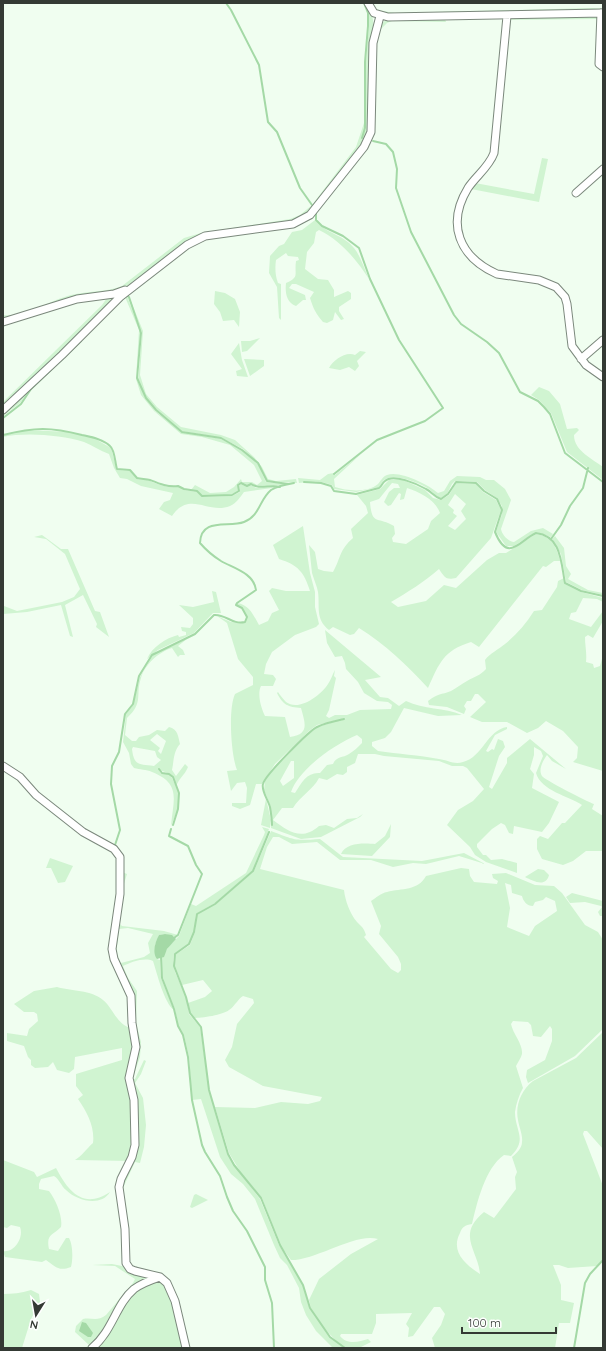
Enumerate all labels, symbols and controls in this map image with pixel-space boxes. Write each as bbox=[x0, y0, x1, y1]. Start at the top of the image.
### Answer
north arrow bbox=[16, 1295, 56, 1335]
scale bar bbox=[462, 1309, 556, 1335]
text: 100 m bbox=[468, 1315, 501, 1330]
text: N bbox=[29, 1317, 39, 1332]

